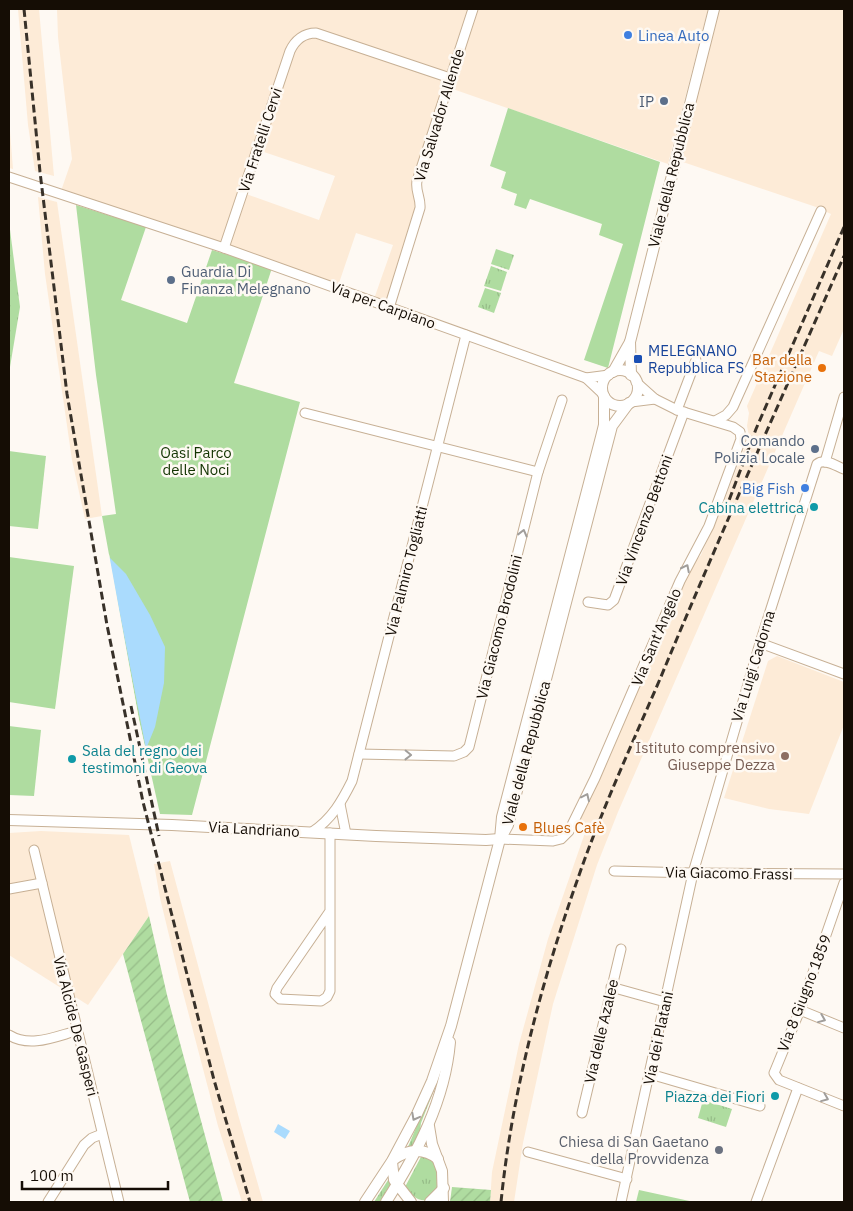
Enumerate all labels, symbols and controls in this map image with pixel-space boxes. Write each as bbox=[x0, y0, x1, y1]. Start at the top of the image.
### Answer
place label: Linea Auto bbox=[638, 26, 709, 45]
marker: Linea Auto bbox=[622, 29, 634, 41]
street label: Via Salvador Allende bbox=[410, 46, 468, 184]
street label: Via Fratelli Cervi bbox=[234, 85, 286, 195]
place label: IP bbox=[639, 92, 654, 111]
marker: IP bbox=[658, 95, 670, 107]
street label: Viale della Repubblica bbox=[644, 100, 698, 250]
place label: Guardia Di Finanza Melegnano bbox=[181, 262, 311, 298]
marker: Guardia Di Finanza Melegnano bbox=[165, 274, 177, 286]
street label: Via per Carpiano bbox=[328, 277, 438, 333]
place label: MELEGNANO Repubblica FS bbox=[648, 341, 744, 377]
place label: Bar della Stazione bbox=[752, 350, 812, 386]
marker: MELEGNANO Repubblica FS bbox=[632, 353, 644, 365]
marker: Bar della Stazione bbox=[816, 362, 828, 374]
place label: Comando Polizia Locale bbox=[714, 431, 805, 467]
park label: Oasi Parco delle Noci bbox=[160, 443, 232, 479]
marker: Comando Polizia Locale bbox=[809, 443, 821, 455]
street label: Via Vincenzo Bettoni bbox=[612, 452, 676, 588]
place label: Big Fish bbox=[742, 479, 795, 498]
marker: Big Fish bbox=[799, 482, 811, 494]
place label: Cabina elettrica bbox=[698, 498, 804, 517]
marker: Cabina elettrica bbox=[808, 501, 820, 513]
street label: Via Palmiro Togliatti bbox=[381, 504, 431, 638]
one-way arrow bbox=[517, 530, 527, 538]
street label: Via Giacomo Brodolini bbox=[472, 553, 526, 701]
one-way arrow bbox=[680, 564, 690, 573]
street label: Via Sant'Angelo bbox=[627, 585, 685, 689]
street label: Via Luigi Cadorna bbox=[727, 608, 779, 724]
street label: Viale della Repubblica bbox=[498, 679, 554, 827]
place label: Istituto comprensivo Giuseppe Dezza bbox=[635, 738, 775, 774]
place label: Sala del regno dei testimoni di Geova bbox=[82, 741, 207, 777]
one-way arrow bbox=[404, 749, 412, 760]
marker: Istituto comprensivo Giuseppe Dezza bbox=[779, 750, 791, 762]
marker: Sala del regno dei testimoni di Geova bbox=[66, 753, 78, 765]
one-way arrow bbox=[580, 793, 590, 802]
street label: Via Landriano bbox=[208, 817, 300, 841]
place label: Blues Cafè bbox=[533, 818, 605, 837]
marker: Blues Cafè bbox=[517, 821, 529, 833]
street label: Via Giacomo Frassi bbox=[665, 862, 793, 884]
street label: Via 8 Giugno 1859 bbox=[773, 932, 835, 1054]
street label: Via Alcide De Gasperi bbox=[49, 954, 103, 1098]
street label: Via delle Azalee bbox=[580, 977, 622, 1085]
street label: Via dei Platani bbox=[639, 989, 677, 1087]
one-way arrow bbox=[817, 1013, 826, 1024]
place label: Piazza dei Fiori bbox=[665, 1087, 765, 1106]
marker: Piazza dei Fiori bbox=[769, 1090, 781, 1102]
one-way arrow bbox=[820, 1092, 829, 1103]
one-way arrow bbox=[412, 1112, 422, 1121]
place label: Chiesa di San Gaetano della Provvidenza bbox=[559, 1132, 709, 1168]
marker: Chiesa di San Gaetano della Provvidenza bbox=[713, 1144, 725, 1156]
scale bar bbox=[22, 1158, 169, 1190]
text: 100 m bbox=[30, 1166, 74, 1185]

